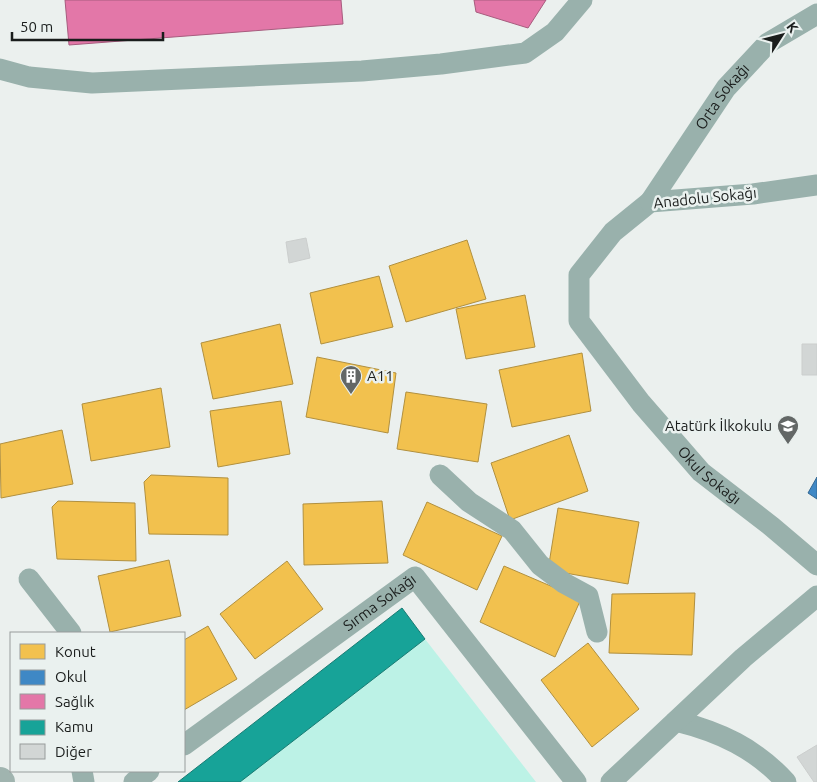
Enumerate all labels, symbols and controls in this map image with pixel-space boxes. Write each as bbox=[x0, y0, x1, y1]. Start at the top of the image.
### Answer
scale bar bbox=[12, 10, 164, 42]
north arrow bbox=[757, 10, 807, 60]
text: 50 m bbox=[20, 18, 53, 35]
text: K bbox=[783, 19, 802, 36]
street label: Orta Sokağı bbox=[692, 60, 753, 133]
street label: Anadolu Sokağı bbox=[652, 184, 757, 211]
building icon: A11 bbox=[339, 364, 363, 395]
place label: A11 bbox=[367, 367, 394, 384]
school or university icon: Atatürk İlkokulu bbox=[776, 414, 800, 445]
place label: Atatürk İlkokulu bbox=[665, 417, 772, 434]
street label: Okul Sokağı bbox=[674, 442, 745, 508]
street label: Sırma Sokağı bbox=[340, 570, 419, 634]
legend bbox=[10, 632, 185, 772]
text: Konut bbox=[55, 643, 96, 660]
text: Okul bbox=[55, 668, 87, 685]
text: Sağlık bbox=[55, 693, 95, 710]
text: Kamu bbox=[55, 718, 93, 735]
text: Diğer bbox=[55, 743, 92, 760]

